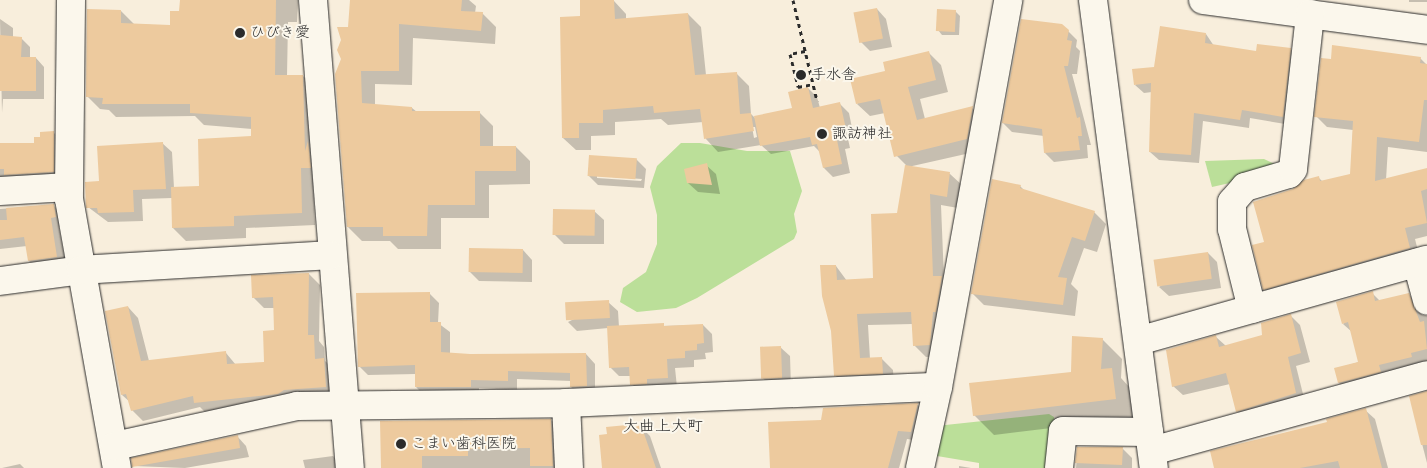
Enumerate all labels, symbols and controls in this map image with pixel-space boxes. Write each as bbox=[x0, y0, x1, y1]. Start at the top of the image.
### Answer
place label: ひびき愛 bbox=[250, 24, 310, 42]
marker: ひびき愛 bbox=[234, 27, 246, 39]
place label: 手水舎 bbox=[811, 66, 856, 84]
marker: 手水舎 bbox=[795, 69, 807, 81]
place label: 諏訪神社 bbox=[832, 125, 892, 143]
marker: 諏訪神社 bbox=[816, 128, 828, 140]
district label: 大曲上大町 bbox=[623, 416, 703, 436]
place label: こまい歯科医院 bbox=[411, 435, 516, 453]
marker: こまい歯科医院 bbox=[395, 438, 407, 450]

